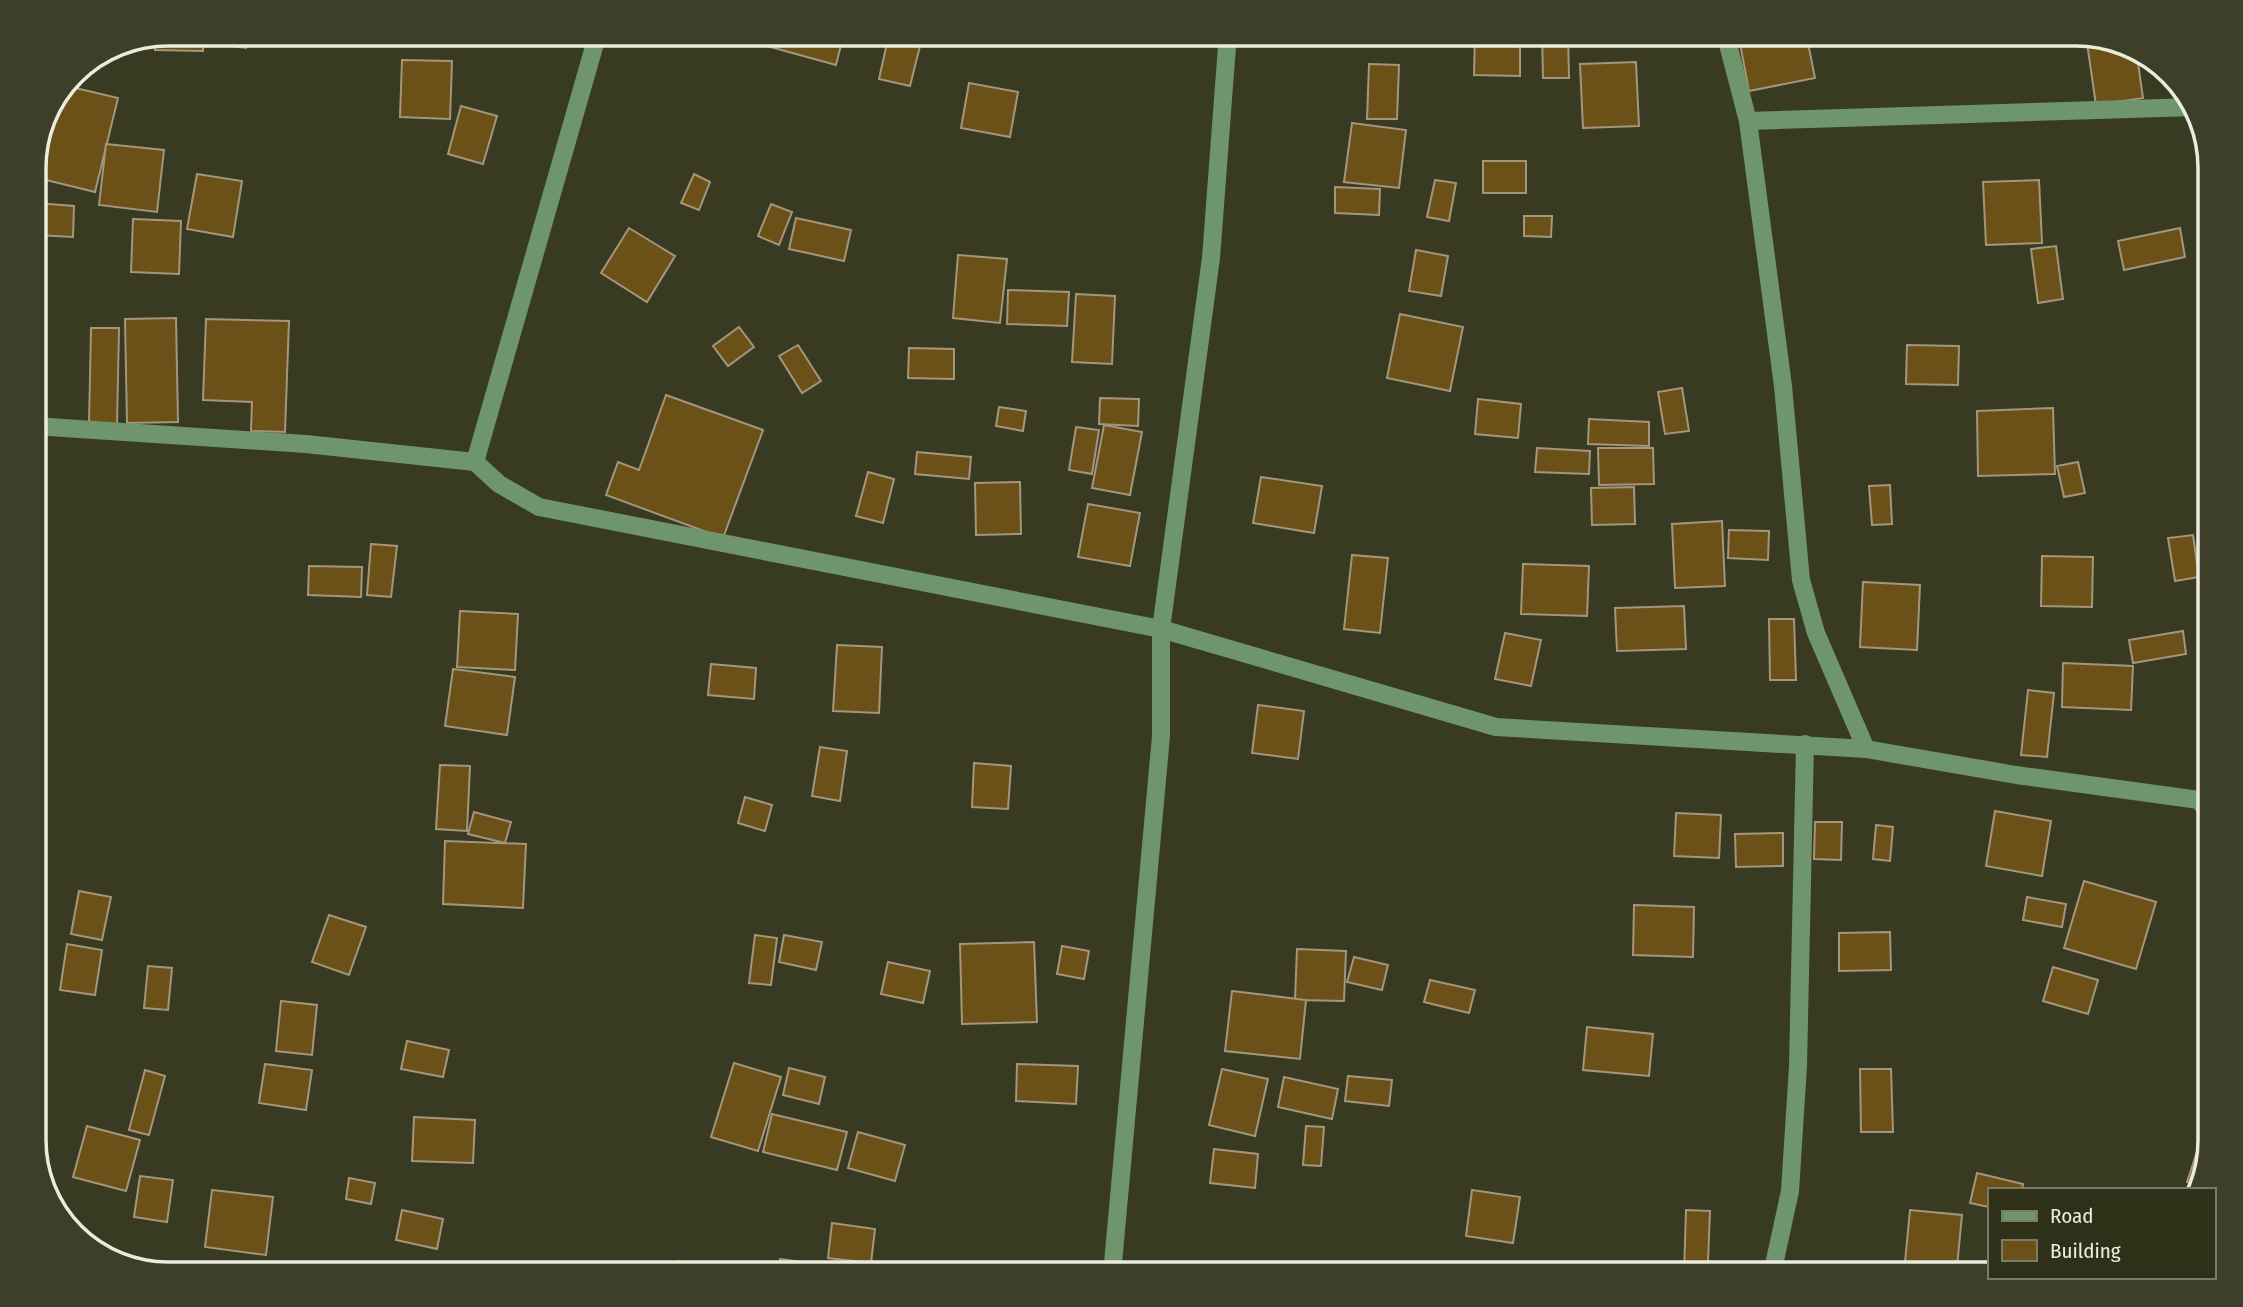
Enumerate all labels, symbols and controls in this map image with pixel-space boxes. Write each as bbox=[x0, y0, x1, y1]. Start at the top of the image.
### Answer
legend bbox=[1988, 1188, 2215, 1279]
text: Road bbox=[2050, 1203, 2094, 1229]
text: Building bbox=[2050, 1238, 2121, 1264]

